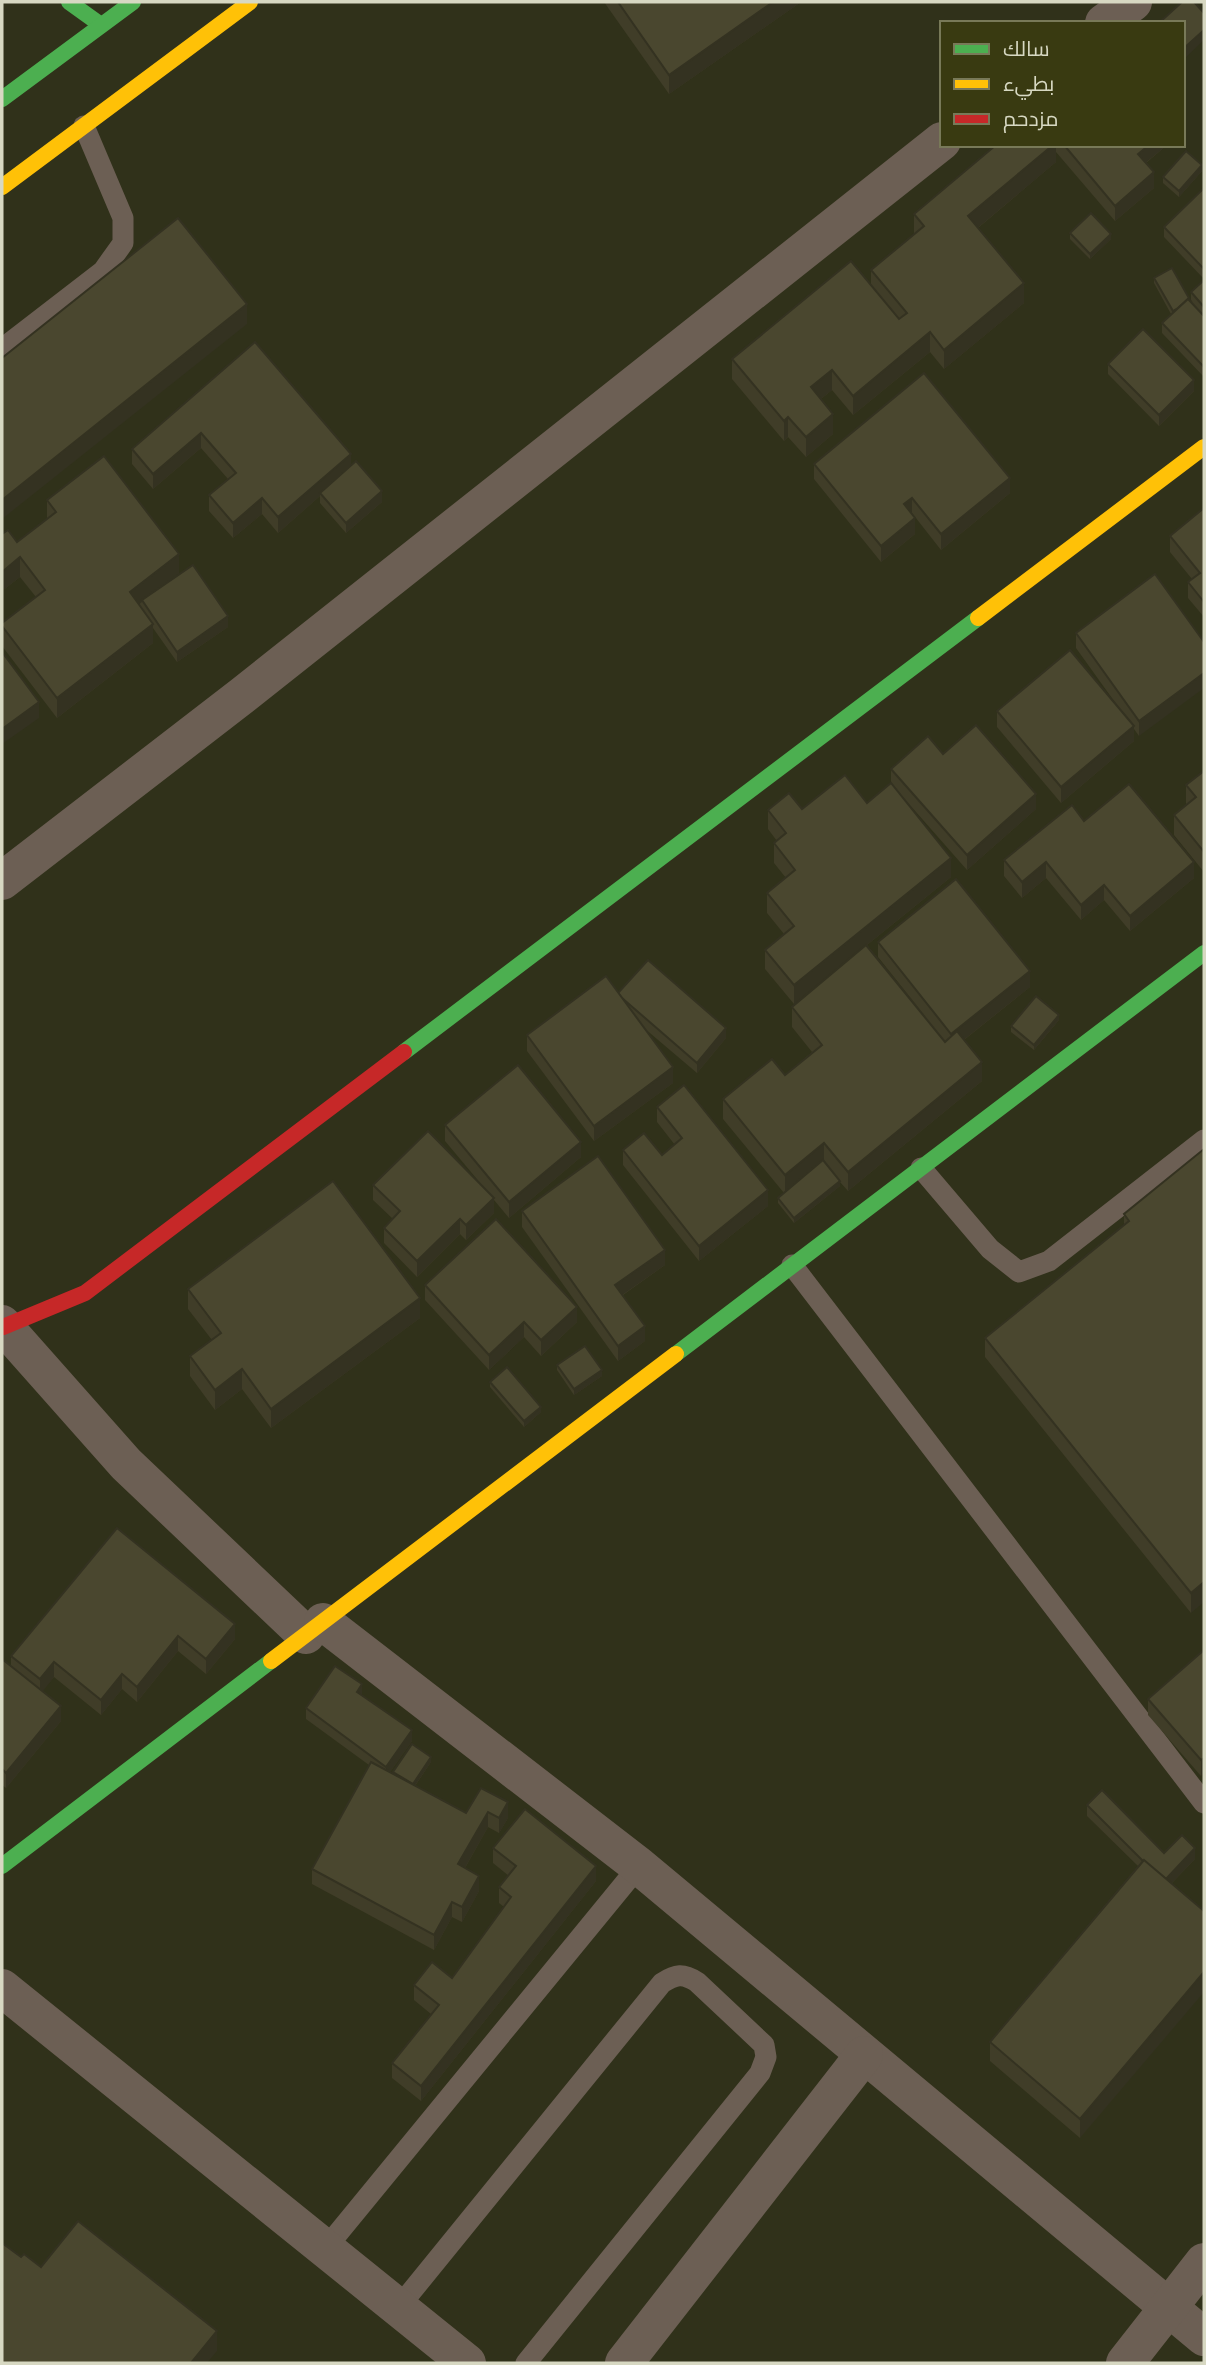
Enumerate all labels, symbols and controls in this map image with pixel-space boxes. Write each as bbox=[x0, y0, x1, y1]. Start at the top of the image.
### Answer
legend bbox=[940, 21, 1185, 147]
text: سالك bbox=[1003, 37, 1050, 61]
text: بطيء bbox=[1003, 72, 1054, 100]
text: مزدحم bbox=[1003, 107, 1058, 133]

